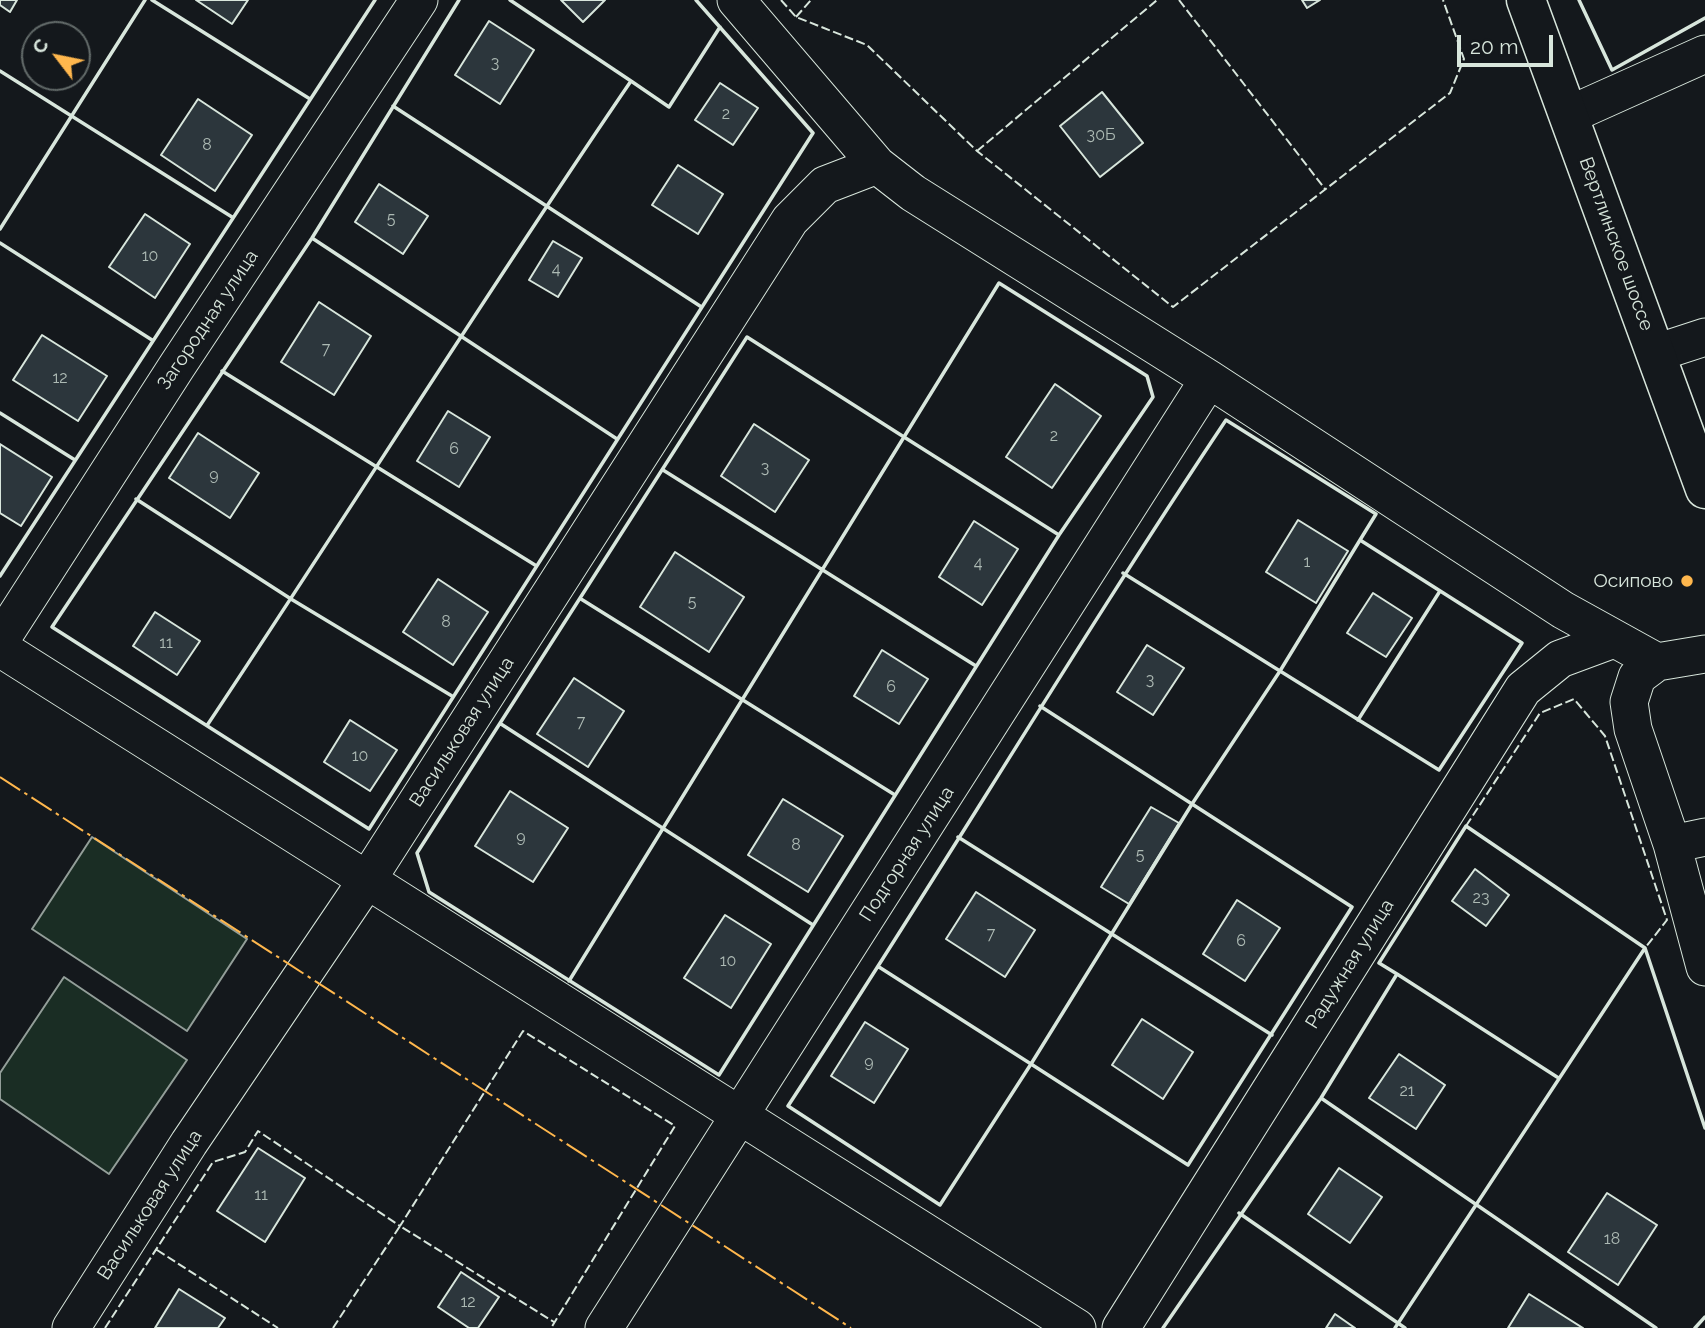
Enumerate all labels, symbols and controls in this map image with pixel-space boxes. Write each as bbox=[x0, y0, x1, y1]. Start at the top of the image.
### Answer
north arrow bbox=[21, 21, 91, 91]
scale bar bbox=[1460, 21, 1556, 65]
text: 20 m bbox=[1470, 34, 1518, 59]
text: С bbox=[27, 35, 53, 57]
house number: 3 bbox=[491, 53, 499, 73]
house number: 2 bbox=[722, 104, 730, 124]
house number: 30Б bbox=[1087, 125, 1115, 145]
house number: 8 bbox=[202, 135, 212, 155]
street label: Вертлинское шоссе bbox=[1574, 154, 1658, 334]
house number: 5 bbox=[387, 209, 395, 229]
house number: 10 bbox=[142, 246, 158, 266]
street label: Загородная улица bbox=[153, 246, 263, 394]
house number: 4 bbox=[552, 259, 560, 279]
house number: 7 bbox=[322, 339, 330, 359]
house number: 12 bbox=[52, 368, 68, 388]
house number: 2 bbox=[1050, 426, 1058, 446]
house number: 6 bbox=[449, 439, 459, 459]
house number: 3 bbox=[761, 458, 769, 478]
house number: 9 bbox=[209, 465, 219, 485]
house number: 1 bbox=[1304, 552, 1310, 572]
house number: 4 bbox=[974, 553, 982, 573]
place label: Осипово bbox=[1593, 570, 1673, 592]
marker: Осипово bbox=[1679, 573, 1695, 589]
house number: 5 bbox=[688, 592, 696, 612]
house number: 8 bbox=[441, 612, 451, 632]
house number: 11 bbox=[159, 633, 173, 653]
street label: Васильковая улица bbox=[405, 653, 519, 811]
house number: 3 bbox=[1146, 670, 1154, 690]
house number: 6 bbox=[886, 677, 896, 697]
house number: 7 bbox=[577, 712, 585, 732]
house number: 10 bbox=[352, 746, 368, 766]
street label: Подгорная улица bbox=[855, 782, 959, 926]
house number: 9 bbox=[516, 827, 526, 847]
house number: 8 bbox=[791, 835, 801, 855]
house number: 5 bbox=[1136, 845, 1144, 865]
house number: 23 bbox=[1473, 888, 1489, 908]
street label: Радужная улица bbox=[1301, 895, 1399, 1033]
house number: 7 bbox=[987, 924, 995, 944]
house number: 6 bbox=[1236, 931, 1246, 951]
house number: 10 bbox=[720, 951, 736, 971]
house number: 9 bbox=[864, 1052, 874, 1072]
house number: 21 bbox=[1399, 1081, 1415, 1101]
street label: Васильковая улица bbox=[93, 1126, 207, 1284]
house number: 11 bbox=[254, 1185, 268, 1205]
house number: 18 bbox=[1604, 1229, 1620, 1249]
house number: 12 bbox=[460, 1292, 476, 1312]

